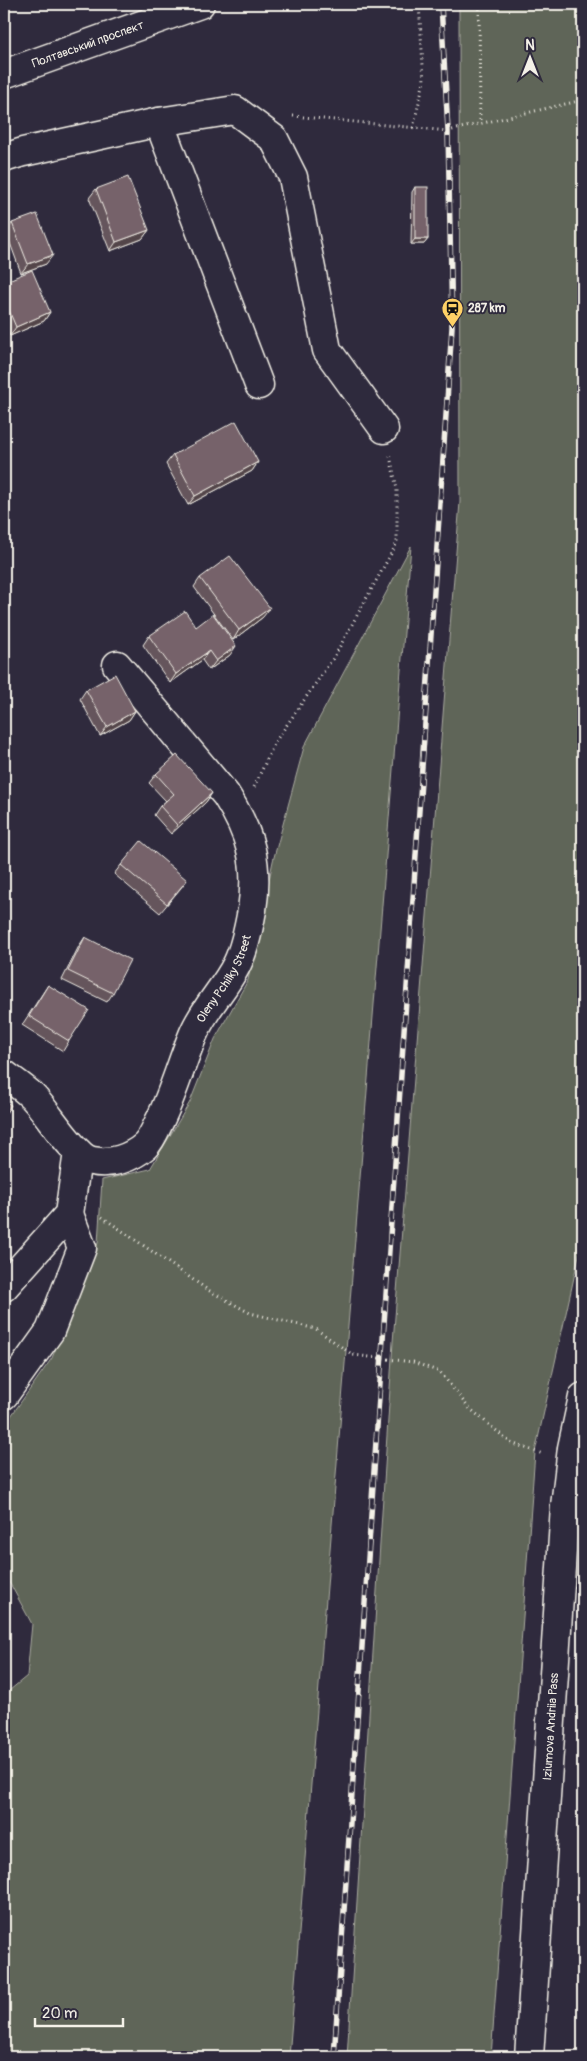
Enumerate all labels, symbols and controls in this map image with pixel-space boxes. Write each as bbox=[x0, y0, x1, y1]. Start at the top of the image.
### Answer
street label: Полтавський проспект bbox=[30, 18, 146, 71]
north arrow bbox=[504, 32, 554, 82]
text: N bbox=[525, 37, 535, 54]
station icon: 287 km bbox=[440, 296, 464, 327]
place label: 287 km bbox=[468, 301, 506, 316]
street label: Oleny Pchilky Street bbox=[194, 933, 255, 1025]
street label: Iziumova Andriia Pass bbox=[540, 1672, 562, 1781]
scale bar bbox=[35, 1996, 122, 2028]
text: 20 m bbox=[42, 2004, 77, 2023]

